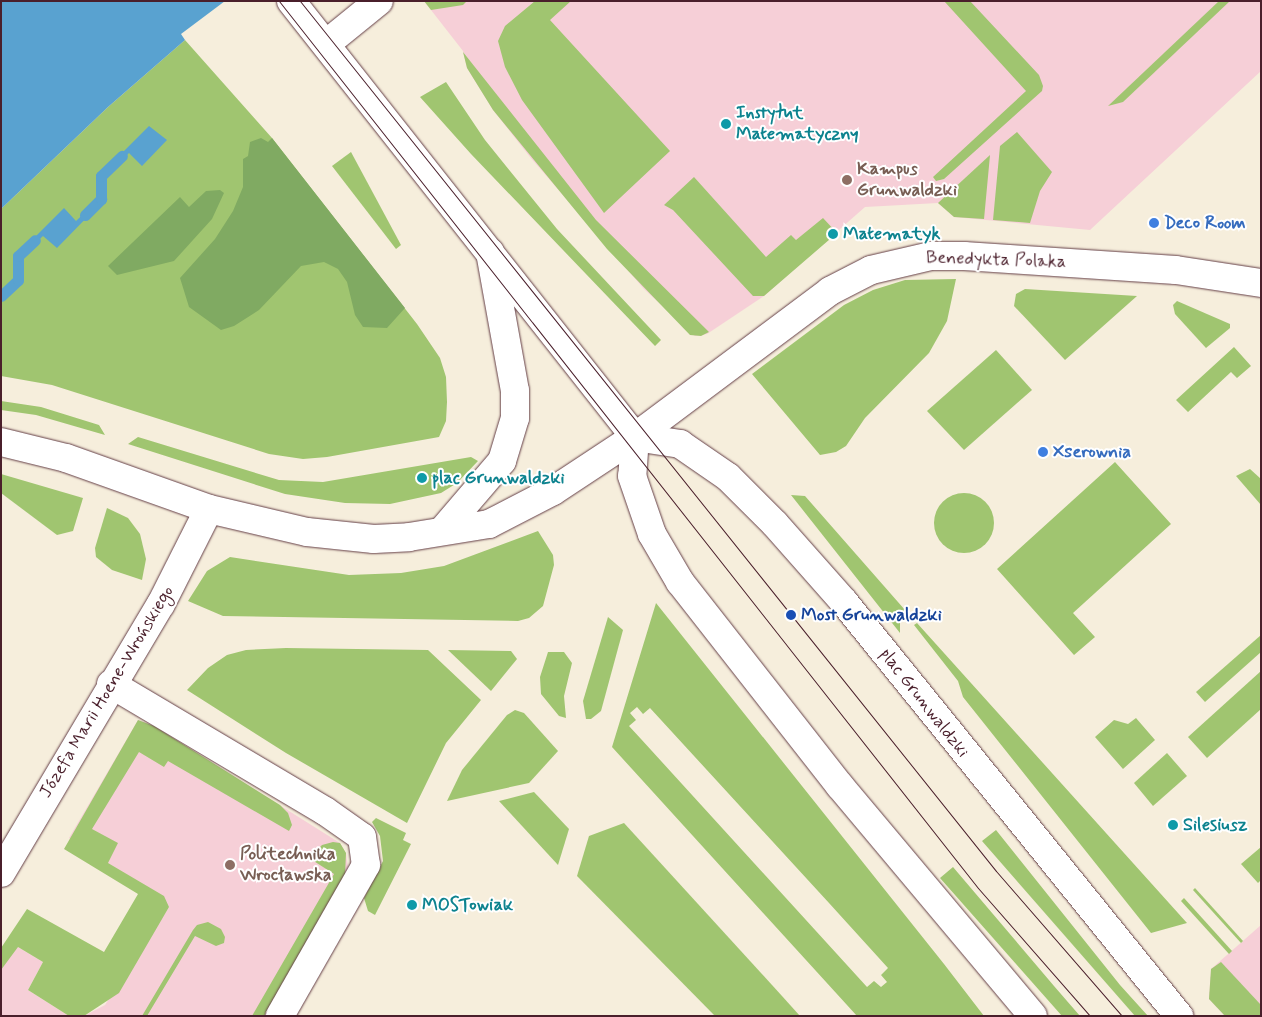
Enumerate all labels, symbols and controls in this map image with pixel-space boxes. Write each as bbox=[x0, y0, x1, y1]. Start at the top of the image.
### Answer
place label: Instytut Matematyczny bbox=[736, 103, 859, 146]
marker: Instytut Matematyczny bbox=[720, 118, 732, 130]
place label: Kampus Grunwaldzki bbox=[857, 159, 957, 202]
marker: Kampus Grunwaldzki bbox=[841, 174, 853, 186]
place label: Deco Room bbox=[1164, 212, 1247, 234]
marker: Deco Room bbox=[1148, 217, 1160, 229]
place label: Matematyk bbox=[843, 223, 940, 245]
marker: Matematyk bbox=[827, 228, 839, 240]
street label: Benedykta Polaka bbox=[927, 247, 1065, 273]
place label: Xserownia bbox=[1053, 441, 1131, 463]
marker: Xserownia bbox=[1037, 446, 1049, 458]
place label: plac Grunwaldzki bbox=[432, 467, 565, 489]
marker: plac Grunwaldzki bbox=[416, 472, 428, 484]
street label: Józefa Marii Hoene-Wrońskiego bbox=[35, 582, 179, 802]
place label: Most Grunwaldzki bbox=[801, 604, 942, 626]
marker: Most Grunwaldzki bbox=[785, 609, 797, 621]
street label: plac Grunwaldzki bbox=[875, 644, 973, 762]
place label: Silesiusz bbox=[1183, 814, 1247, 836]
marker: Silesiusz bbox=[1167, 819, 1179, 831]
place label: Politechnika Wrocławska bbox=[240, 844, 336, 886]
marker: Politechnika Wrocławska bbox=[224, 859, 236, 871]
place label: MOSTowiak bbox=[422, 894, 513, 916]
marker: MOSTowiak bbox=[406, 899, 418, 911]

